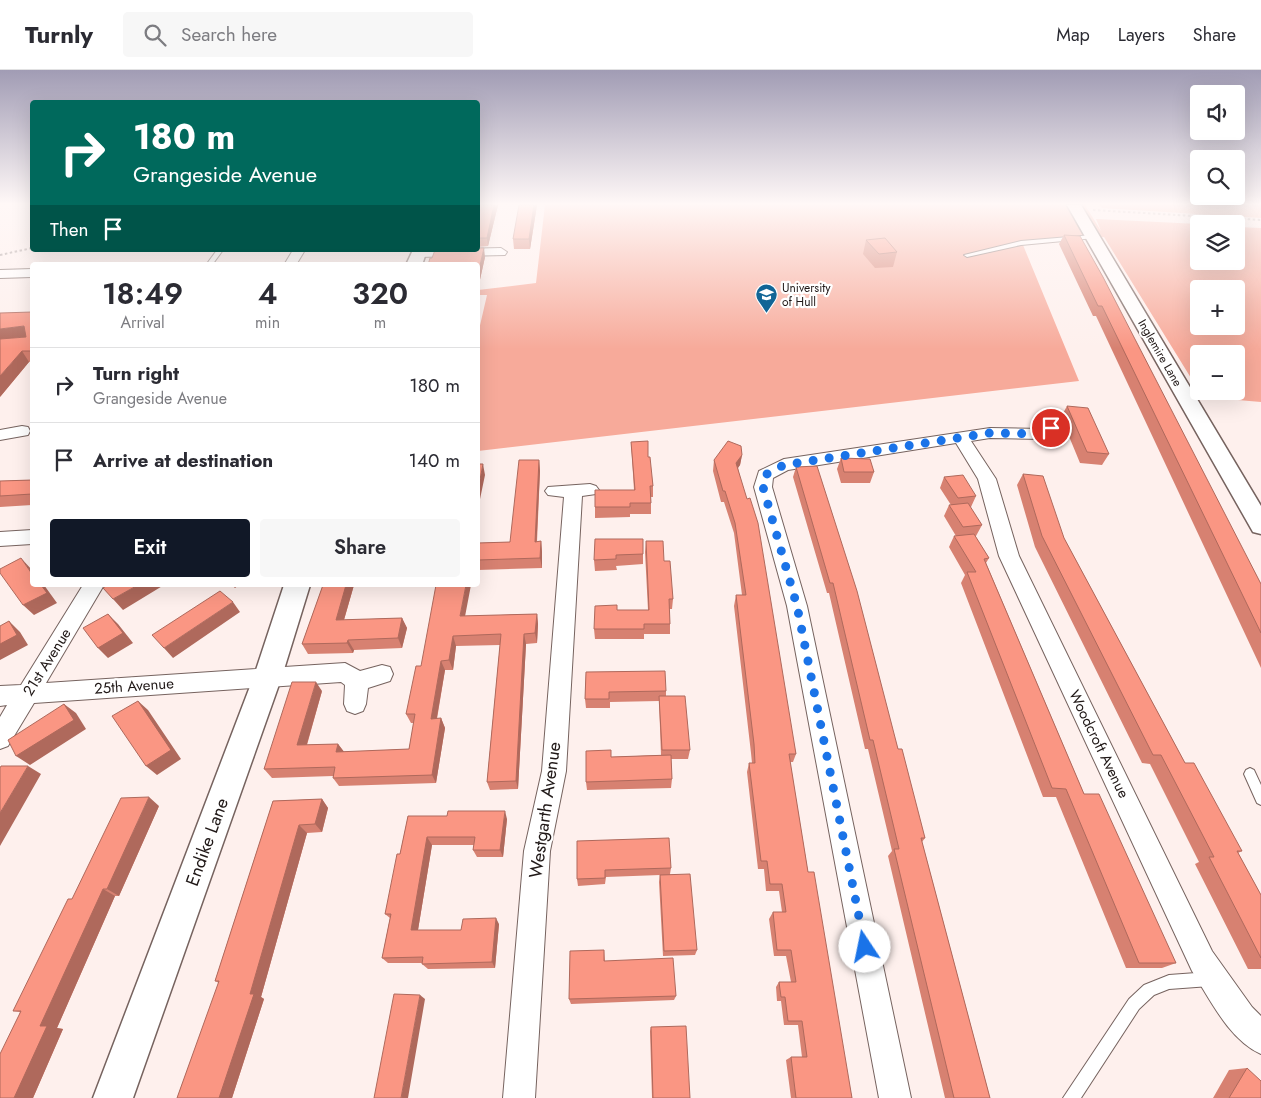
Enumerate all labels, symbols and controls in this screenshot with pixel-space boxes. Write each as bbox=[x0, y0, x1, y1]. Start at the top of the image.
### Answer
search box bbox=[123, 12, 473, 57]
text: Turnly bbox=[25, 17, 93, 52]
icon: search bbox=[141, 21, 169, 49]
text: Search here bbox=[181, 21, 277, 48]
text: Map bbox=[1056, 22, 1090, 48]
text: Layers bbox=[1118, 22, 1165, 48]
text: Share bbox=[1193, 22, 1236, 48]
map controls bbox=[1190, 85, 1245, 400]
button: sound bbox=[1190, 85, 1245, 140]
text: 180 m bbox=[133, 112, 235, 162]
icon: right bbox=[50, 120, 115, 185]
button: search bbox=[1190, 150, 1245, 205]
text: Grangeside Avenue bbox=[133, 158, 317, 190]
icon: arrive bbox=[99, 215, 127, 243]
button: layers bbox=[1190, 215, 1245, 270]
text: Then bbox=[50, 216, 89, 243]
text: 18:49 bbox=[102, 272, 183, 315]
text: 4 bbox=[258, 272, 278, 315]
text: 320 bbox=[352, 272, 408, 315]
place label: University of Hull bbox=[782, 279, 831, 311]
button: + bbox=[1190, 280, 1245, 335]
school or university icon: University of Hull bbox=[754, 283, 778, 314]
text: Arrival bbox=[120, 311, 165, 334]
text: min bbox=[255, 311, 280, 334]
text: m bbox=[374, 311, 386, 334]
street label: Inglemire Lane bbox=[1133, 316, 1187, 390]
button: − bbox=[1190, 345, 1245, 400]
text: Turn right bbox=[93, 360, 179, 387]
icon: right bbox=[50, 371, 78, 399]
text: 180 m bbox=[409, 372, 460, 399]
text: Grangeside Avenue bbox=[93, 387, 227, 410]
pin bbox=[1030, 407, 1072, 449]
icon: arrive bbox=[1037, 414, 1065, 442]
icon: arrive bbox=[50, 446, 78, 474]
text: Arrive at destination bbox=[93, 447, 273, 474]
text: 140 m bbox=[408, 447, 460, 474]
button: Exit bbox=[50, 519, 250, 577]
button: Share bbox=[260, 519, 460, 577]
street label: 21st Avenue bbox=[17, 624, 77, 700]
street label: 25th Avenue bbox=[93, 672, 175, 700]
street label: Woodcroft Avenue bbox=[1063, 686, 1135, 802]
street label: Westgarth Avenue bbox=[523, 740, 567, 880]
street label: Endike Lane bbox=[179, 794, 235, 890]
position arrow bbox=[838, 920, 890, 972]

